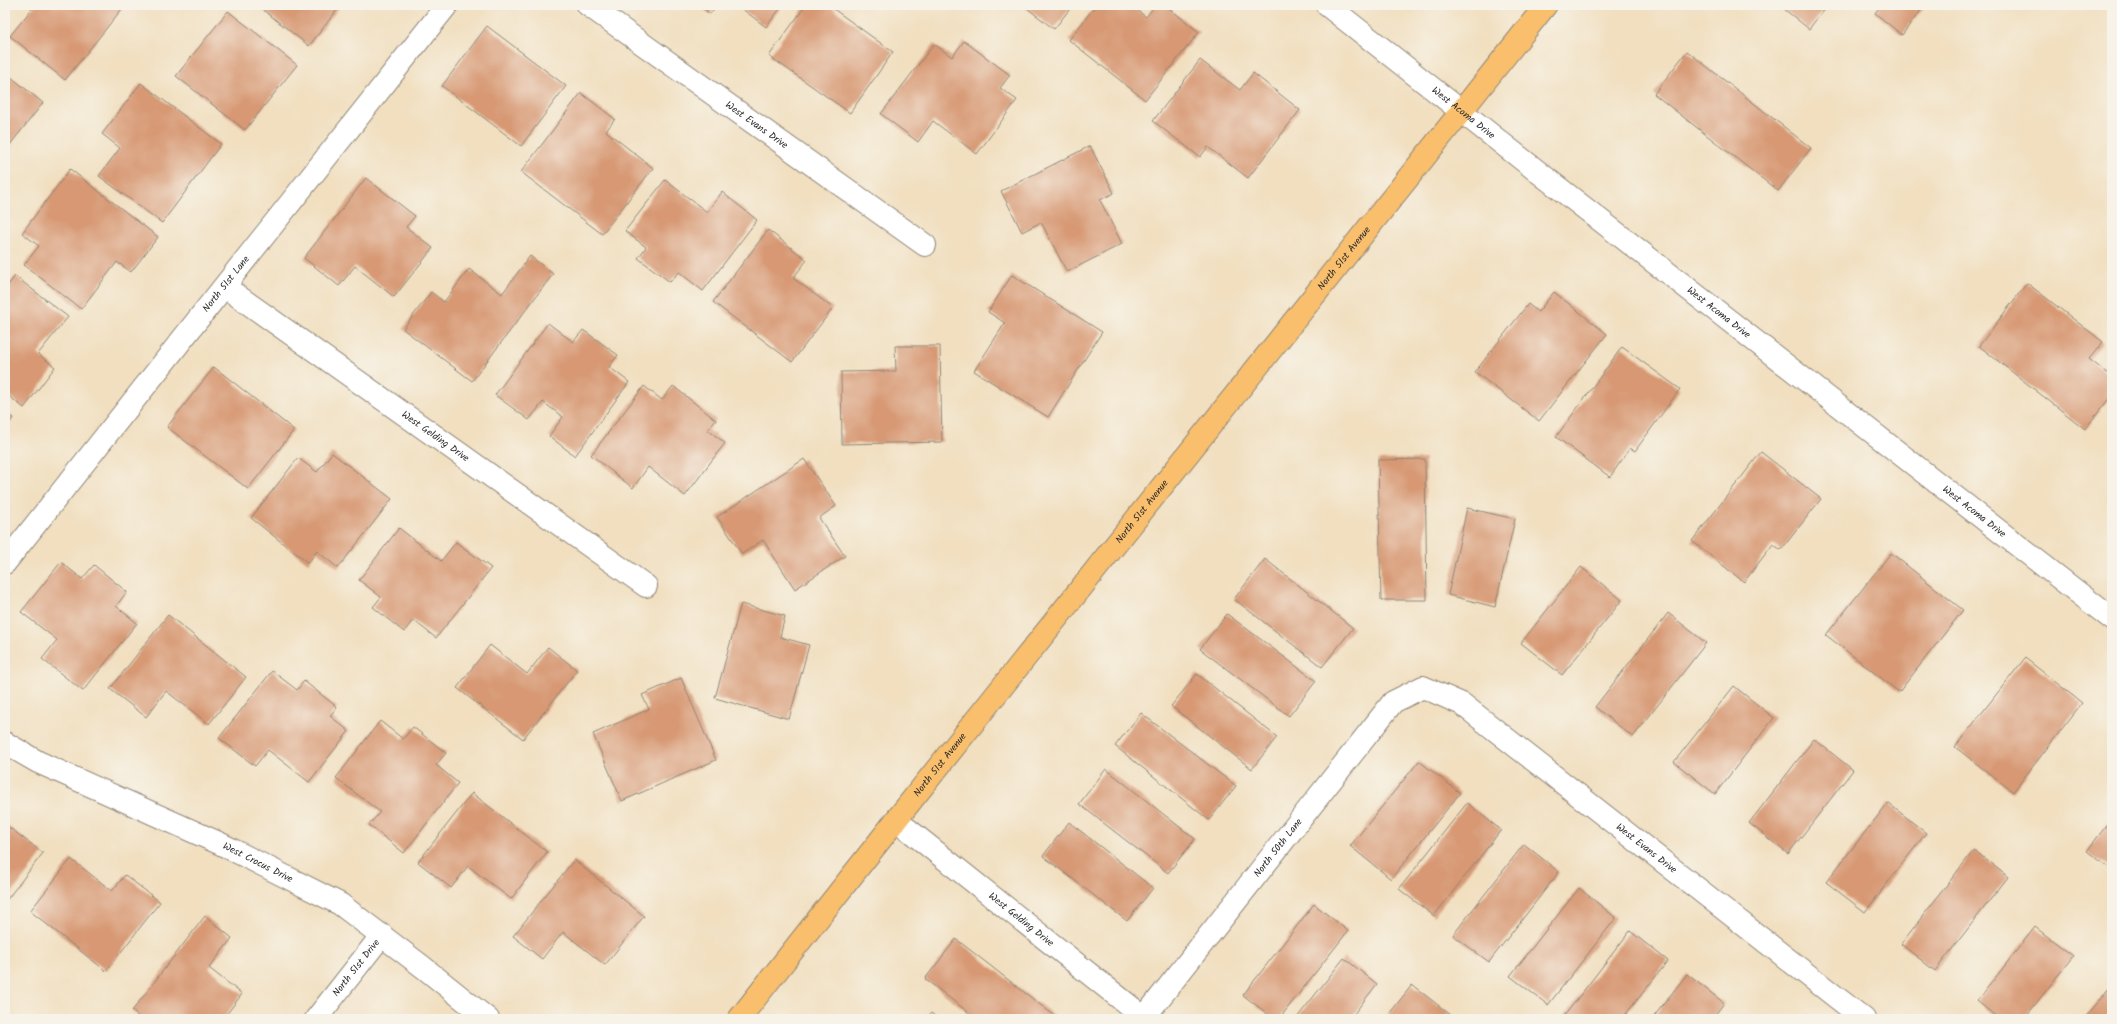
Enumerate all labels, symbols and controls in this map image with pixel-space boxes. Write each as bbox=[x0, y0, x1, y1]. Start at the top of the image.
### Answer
street label: West Acoma Drive bbox=[1428, 83, 1499, 143]
street label: West Evans Drive bbox=[722, 97, 792, 153]
street label: North 51st Avenue bbox=[1313, 222, 1375, 294]
street label: North 51st Lane bbox=[198, 252, 254, 316]
street label: West Acoma Drive bbox=[1683, 283, 1754, 343]
street label: West Gelding Drive bbox=[398, 407, 473, 466]
street label: North 51st Avenue bbox=[1111, 476, 1173, 547]
street label: West Acoma Drive bbox=[1939, 482, 2010, 542]
street label: North 51st Avenue bbox=[909, 729, 971, 800]
street label: North 50th Lane bbox=[1250, 814, 1307, 881]
street label: West Evans Drive bbox=[1612, 819, 1681, 878]
street label: West Crocus Drive bbox=[220, 838, 296, 887]
street label: West Gelding Drive bbox=[985, 888, 1058, 951]
street label: North 51st Drive bbox=[328, 935, 384, 1000]

